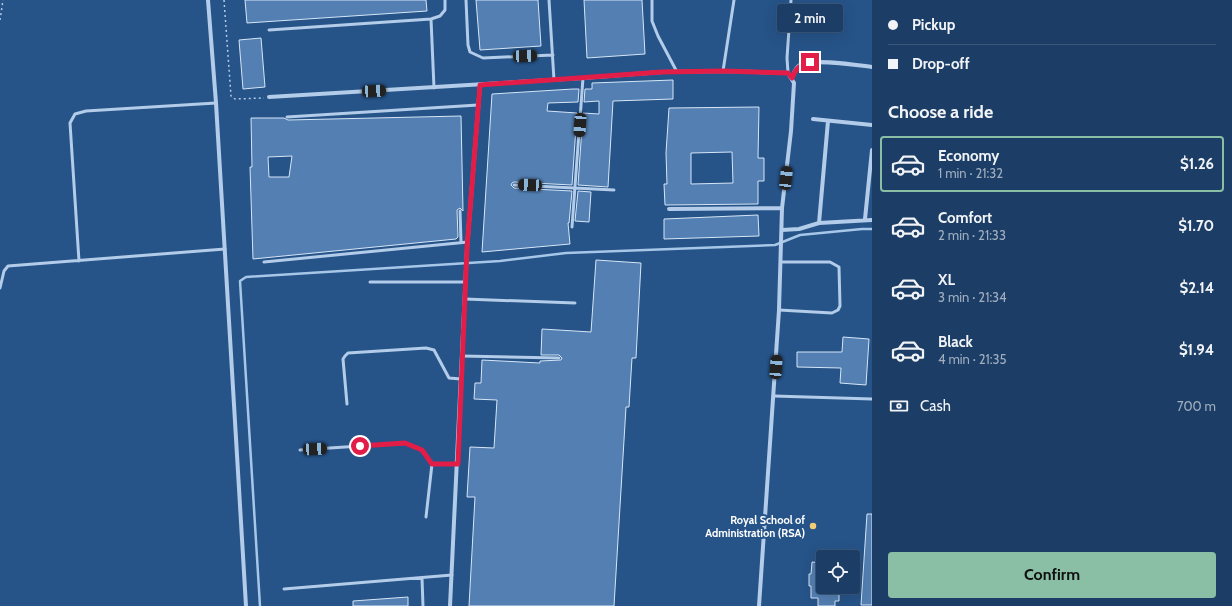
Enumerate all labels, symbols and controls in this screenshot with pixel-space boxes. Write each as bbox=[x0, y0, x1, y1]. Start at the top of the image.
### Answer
callout: 2 min bbox=[777, 4, 843, 32]
text: 2 min bbox=[794, 10, 826, 26]
text: Pickup bbox=[912, 16, 955, 34]
car bbox=[513, 50, 537, 62]
route end bbox=[801, 53, 819, 71]
text: Drop-off bbox=[912, 55, 970, 73]
car bbox=[362, 84, 386, 98]
text: Choose a ride bbox=[888, 101, 993, 123]
car bbox=[573, 113, 587, 137]
icon: car bbox=[890, 146, 926, 182]
text: Economy bbox=[938, 147, 999, 165]
text: $1.26 bbox=[1180, 155, 1214, 173]
car bbox=[779, 165, 793, 191]
text: 1 min · 21:32 bbox=[938, 165, 1003, 181]
car bbox=[518, 178, 542, 192]
icon: car bbox=[890, 208, 926, 244]
text: Comfort bbox=[938, 209, 992, 227]
text: $1.70 bbox=[1178, 217, 1214, 235]
text: 2 min · 21:33 bbox=[938, 227, 1006, 243]
icon: car bbox=[890, 270, 926, 306]
text: XL bbox=[938, 271, 955, 289]
text: $2.14 bbox=[1179, 279, 1214, 297]
text: 3 min · 21:34 bbox=[938, 289, 1007, 305]
icon: car bbox=[890, 332, 926, 368]
text: Black bbox=[938, 333, 973, 351]
text: $1.94 bbox=[1179, 341, 1214, 359]
text: 4 min · 21:35 bbox=[938, 351, 1007, 367]
car bbox=[769, 355, 783, 379]
icon: cash bbox=[888, 395, 910, 417]
text: Cash bbox=[920, 397, 951, 415]
text: 700 m bbox=[1177, 398, 1216, 414]
route start bbox=[351, 437, 369, 455]
car bbox=[303, 442, 327, 456]
place label: Royal School of Administration (RSA) bbox=[705, 513, 805, 540]
marker: Royal School of Administration (RSA) bbox=[808, 521, 818, 531]
map controls bbox=[816, 550, 860, 594]
button: locate bbox=[816, 550, 860, 594]
button: Confirm bbox=[888, 552, 1216, 598]

